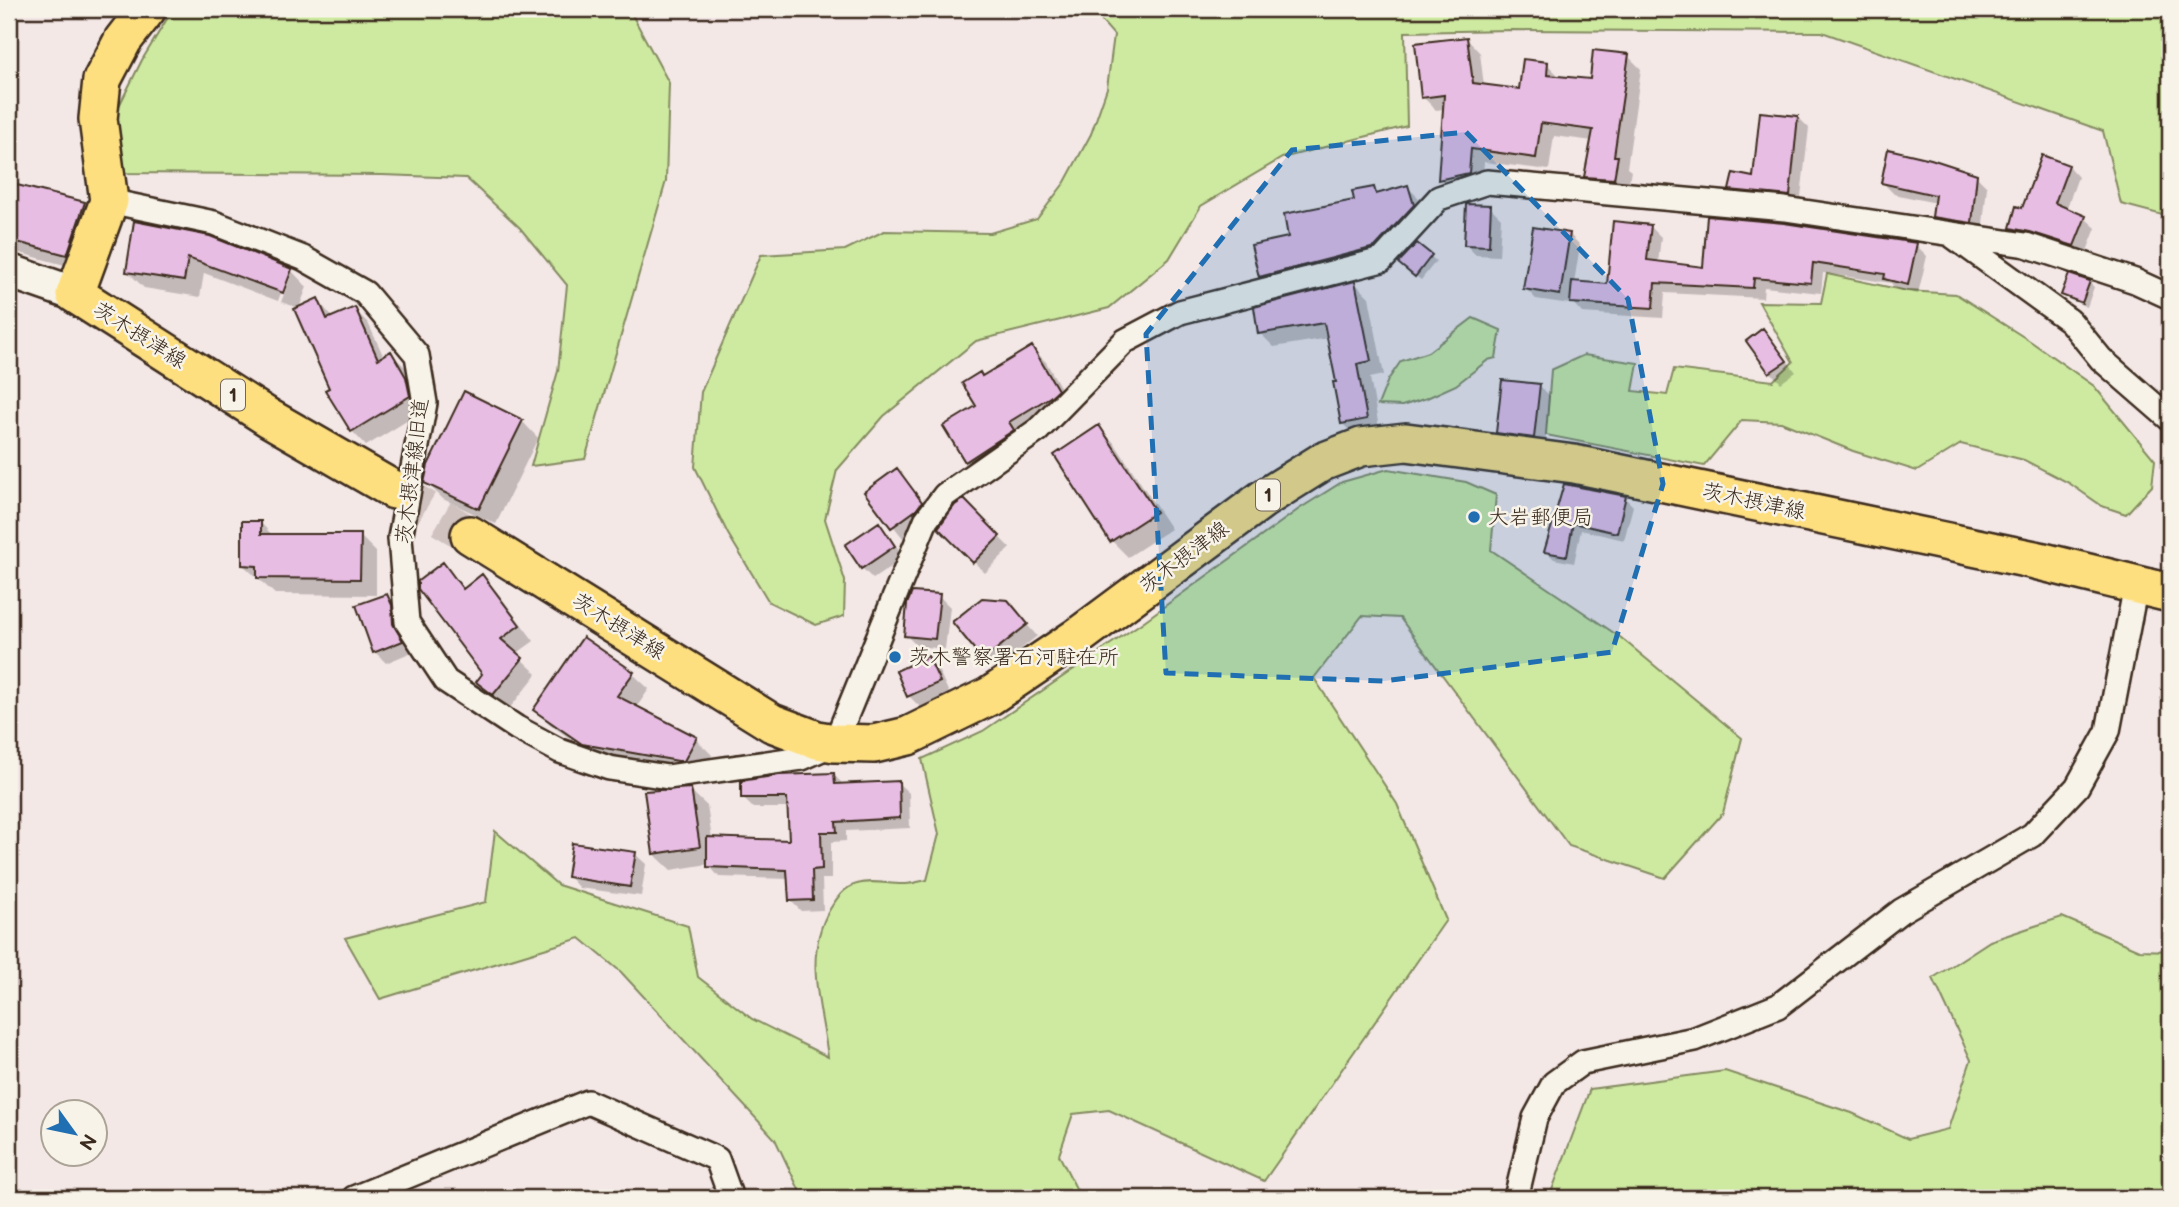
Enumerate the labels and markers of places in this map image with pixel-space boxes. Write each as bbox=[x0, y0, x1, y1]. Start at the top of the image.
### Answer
place label: 大岩郵便局 bbox=[1488, 505, 1593, 530]
marker: 大岩郵便局 bbox=[1466, 509, 1482, 525]
place label: 茨木警察署石河駐在所 bbox=[909, 645, 1119, 670]
marker: 茨木警察署石河駐在所 bbox=[887, 649, 903, 665]

